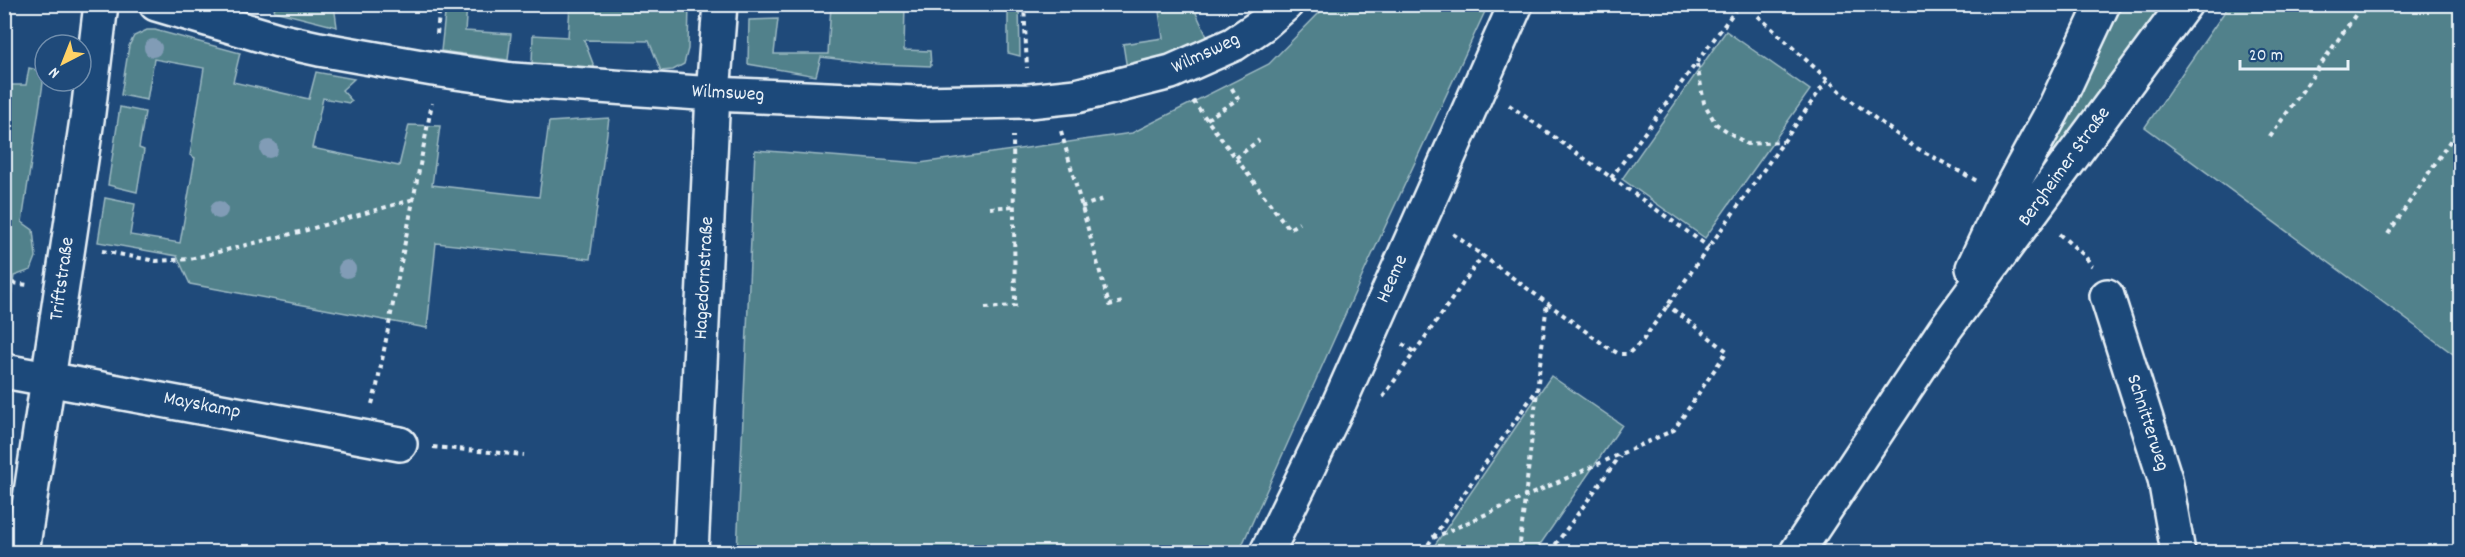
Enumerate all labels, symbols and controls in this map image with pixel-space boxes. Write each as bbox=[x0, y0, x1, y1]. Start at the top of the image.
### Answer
street label: Wilmsweg bbox=[1167, 26, 1245, 82]
north arrow bbox=[33, 33, 93, 93]
scale bar bbox=[2240, 33, 2348, 71]
text: 20 m bbox=[2249, 44, 2283, 69]
text: N bbox=[44, 61, 65, 83]
street label: Wilmsweg bbox=[691, 78, 765, 110]
street label: Bergheimer Straße bbox=[2012, 101, 2118, 233]
street label: Hagedornstraße bbox=[688, 216, 722, 340]
street label: Triftstraße bbox=[43, 235, 83, 323]
street label: Heeme bbox=[1370, 250, 1416, 308]
street label: Schnitterweg bbox=[2118, 371, 2176, 475]
street label: Mayskamp bbox=[161, 385, 243, 427]

